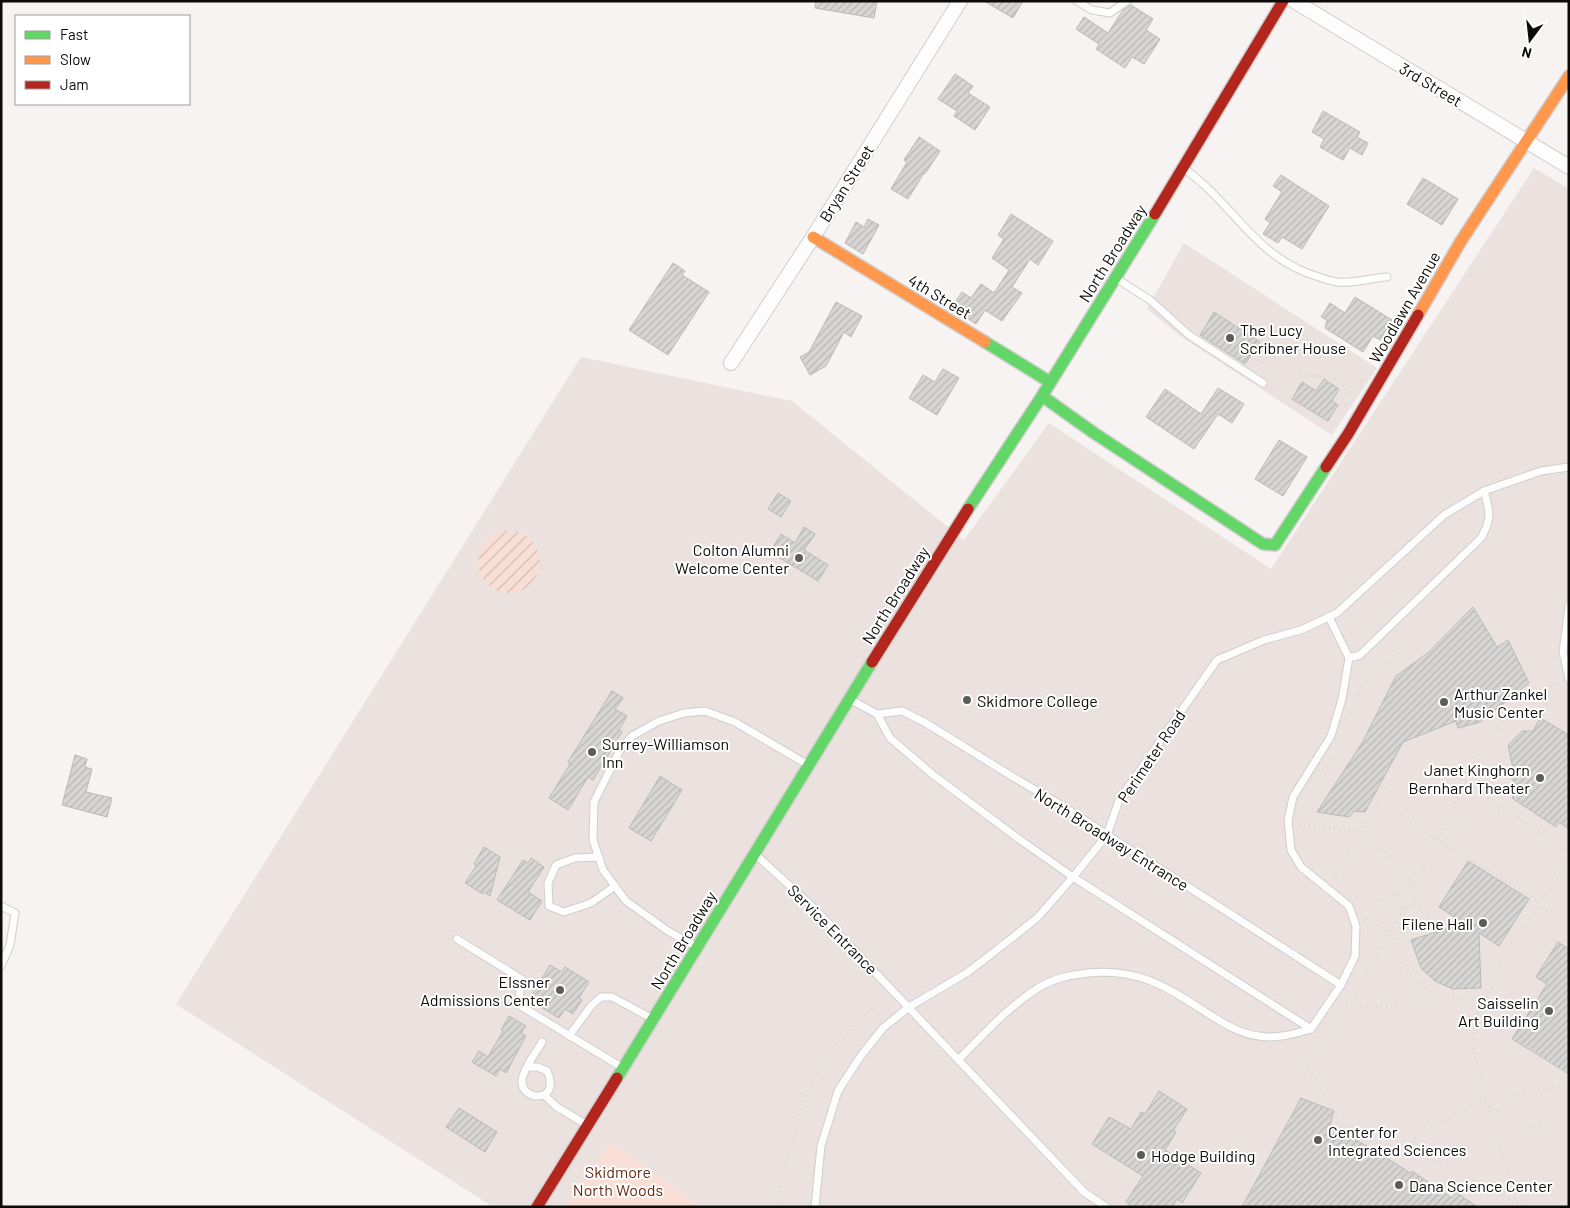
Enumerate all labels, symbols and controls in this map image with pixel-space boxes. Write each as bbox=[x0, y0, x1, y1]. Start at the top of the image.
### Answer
legend bbox=[15, 15, 190, 105]
north arrow bbox=[1505, 15, 1555, 65]
text: Fast bbox=[60, 25, 88, 43]
text: N bbox=[1520, 44, 1533, 62]
text: Slow bbox=[60, 50, 91, 68]
street label: 3rd Street bbox=[1396, 58, 1466, 110]
text: Jam bbox=[60, 75, 89, 93]
street label: Bryan Street bbox=[815, 141, 877, 225]
street label: North Broadway bbox=[1074, 200, 1150, 305]
street label: Woodlawn Avenue bbox=[1364, 248, 1444, 366]
street label: 4th Street bbox=[905, 270, 975, 322]
place label: The Lucy Scribner House bbox=[1240, 320, 1346, 357]
marker: The Lucy Scribner House bbox=[1224, 332, 1236, 344]
place label: Colton Alumni Welcome Center bbox=[675, 540, 789, 577]
street label: North Broadway bbox=[857, 542, 933, 647]
marker: Colton Alumni Welcome Center bbox=[793, 552, 805, 564]
place label: Arthur Zankel Music Center bbox=[1454, 684, 1547, 721]
place label: Skidmore College bbox=[977, 691, 1098, 710]
marker: Skidmore College bbox=[961, 694, 973, 706]
marker: Arthur Zankel Music Center bbox=[1438, 696, 1450, 708]
street label: Perimeter Road bbox=[1113, 706, 1189, 806]
place label: Surrey-Williamson Inn bbox=[602, 734, 729, 771]
marker: Surrey-Williamson Inn bbox=[586, 746, 598, 758]
place label: Janet Kinghorn Bernhard Theater bbox=[1408, 760, 1530, 797]
marker: Janet Kinghorn Bernhard Theater bbox=[1534, 772, 1546, 784]
street label: North Broadway Entrance bbox=[1031, 784, 1193, 894]
street label: Service Entrance bbox=[784, 880, 882, 978]
street label: North Broadway bbox=[646, 887, 720, 993]
place label: Filene Hall bbox=[1401, 914, 1473, 933]
marker: Filene Hall bbox=[1477, 917, 1489, 929]
place label: Elssner Admissions Center bbox=[420, 972, 550, 1009]
marker: Elssner Admissions Center bbox=[554, 984, 566, 996]
place label: Saisselin Art Building bbox=[1458, 993, 1539, 1030]
marker: Saisselin Art Building bbox=[1543, 1005, 1555, 1017]
place label: Center for Integrated Sciences bbox=[1328, 1122, 1467, 1159]
marker: Center for Integrated Sciences bbox=[1312, 1134, 1324, 1146]
place label: Hodge Building bbox=[1151, 1146, 1255, 1165]
marker: Hodge Building bbox=[1135, 1149, 1147, 1161]
park label: Skidmore North Woods bbox=[573, 1162, 663, 1199]
place label: Dana Science Center bbox=[1409, 1176, 1553, 1195]
marker: Dana Science Center bbox=[1393, 1179, 1405, 1191]

